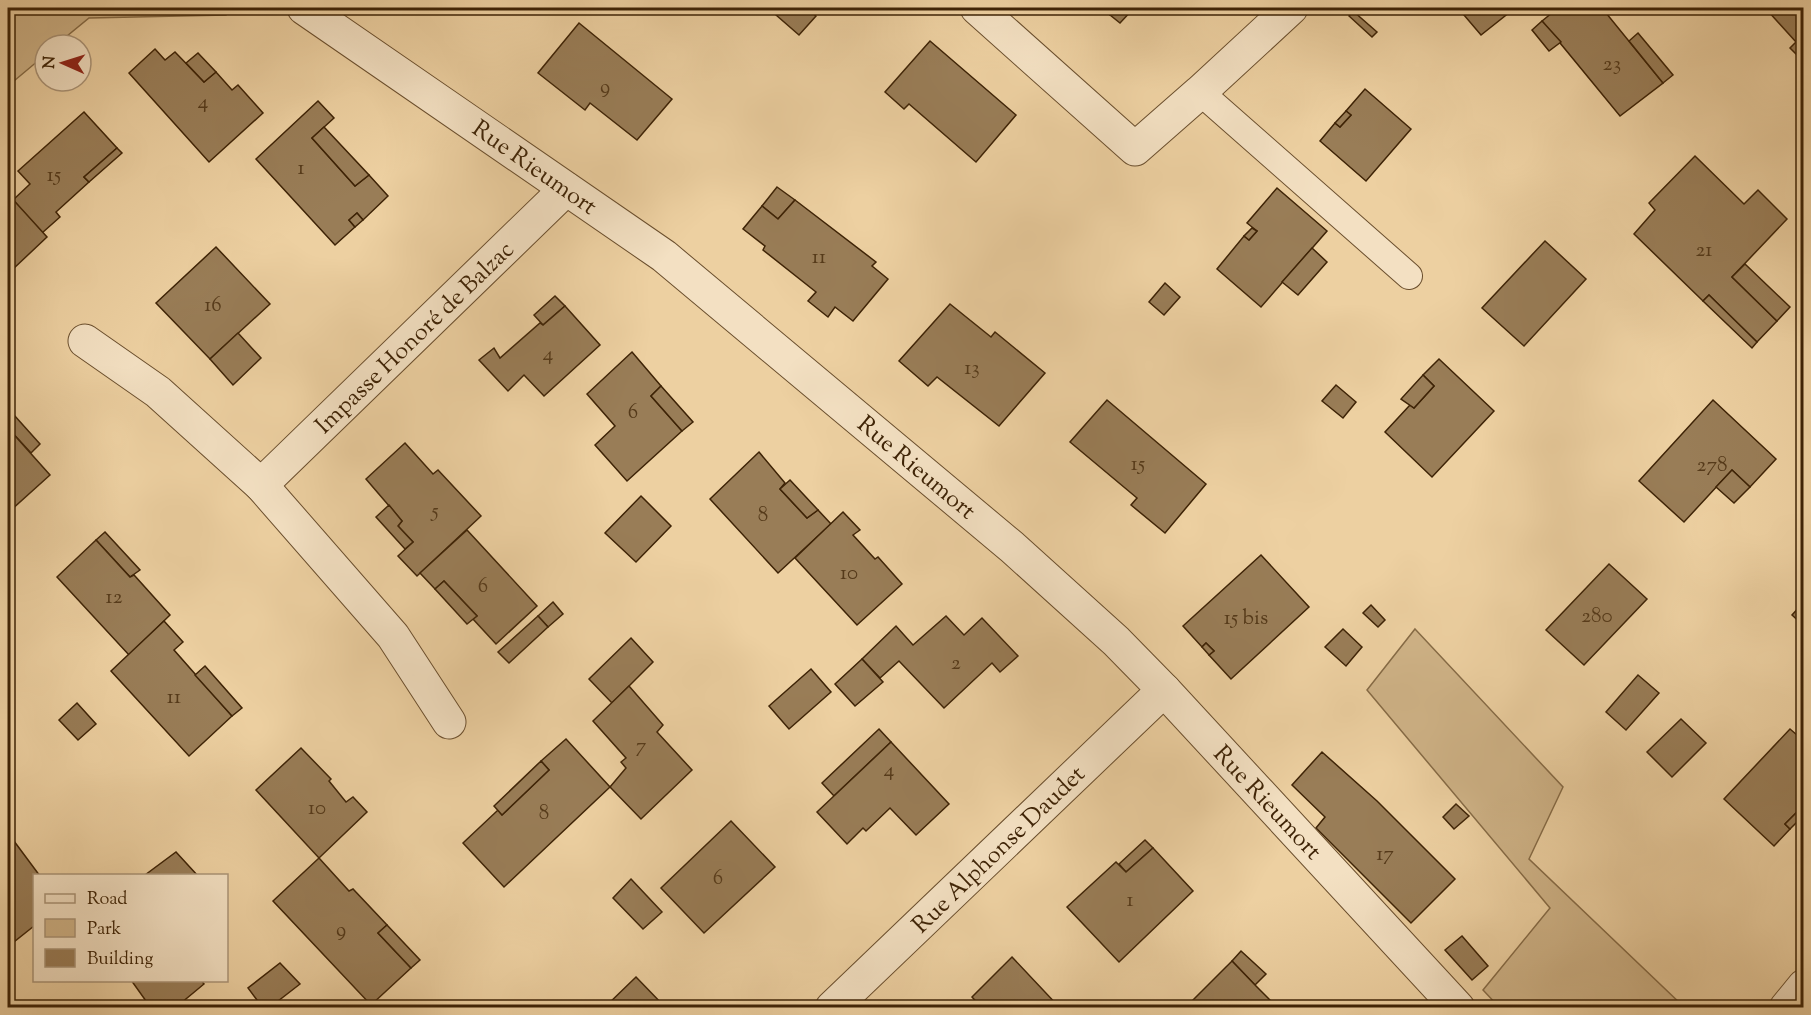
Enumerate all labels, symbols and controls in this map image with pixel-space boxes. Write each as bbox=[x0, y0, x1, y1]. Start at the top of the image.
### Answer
north arrow bbox=[33, 33, 93, 93]
house number: 23 bbox=[1603, 50, 1621, 80]
text: N bbox=[39, 55, 62, 69]
house number: 9 bbox=[600, 73, 610, 103]
house number: 4 bbox=[198, 88, 208, 118]
street label: Rue Rieumort bbox=[464, 113, 603, 224]
house number: 1 bbox=[297, 154, 305, 184]
house number: 15 bbox=[47, 161, 61, 191]
street label: Impasse Honoré de Balzac bbox=[308, 234, 522, 443]
house number: 21 bbox=[1696, 236, 1712, 266]
house number: 11 bbox=[812, 243, 826, 273]
house number: 16 bbox=[204, 291, 222, 321]
house number: 4 bbox=[543, 340, 553, 370]
house number: 13 bbox=[964, 354, 980, 384]
house number: 6 bbox=[628, 398, 638, 428]
street label: Rue Rieumort bbox=[849, 409, 982, 528]
house number: 15 bbox=[1131, 450, 1145, 480]
house number: 278 bbox=[1697, 451, 1727, 481]
house number: 5 bbox=[430, 497, 439, 527]
house number: 8 bbox=[758, 501, 768, 531]
house number: 10 bbox=[840, 559, 858, 589]
house number: 6 bbox=[478, 572, 488, 602]
house number: 12 bbox=[106, 583, 123, 613]
house number: 280 bbox=[1581, 602, 1613, 632]
house number: 15 bis bbox=[1224, 604, 1268, 634]
house number: 2 bbox=[951, 649, 961, 679]
house number: 11 bbox=[167, 683, 181, 713]
house number: 7 bbox=[636, 732, 647, 762]
street label: Rue Rieumort bbox=[1204, 739, 1329, 868]
house number: 4 bbox=[884, 756, 894, 786]
street label: Rue Alphonse Daudet bbox=[905, 759, 1094, 942]
house number: 10 bbox=[308, 794, 326, 824]
house number: 8 bbox=[539, 799, 549, 829]
house number: 17 bbox=[1376, 840, 1394, 870]
house number: 6 bbox=[713, 864, 723, 894]
legend bbox=[33, 874, 228, 982]
house number: 1 bbox=[1126, 886, 1134, 916]
text: Road bbox=[87, 887, 127, 913]
house number: 9 bbox=[336, 916, 346, 946]
text: Park bbox=[87, 917, 122, 943]
text: Building bbox=[87, 947, 153, 973]

